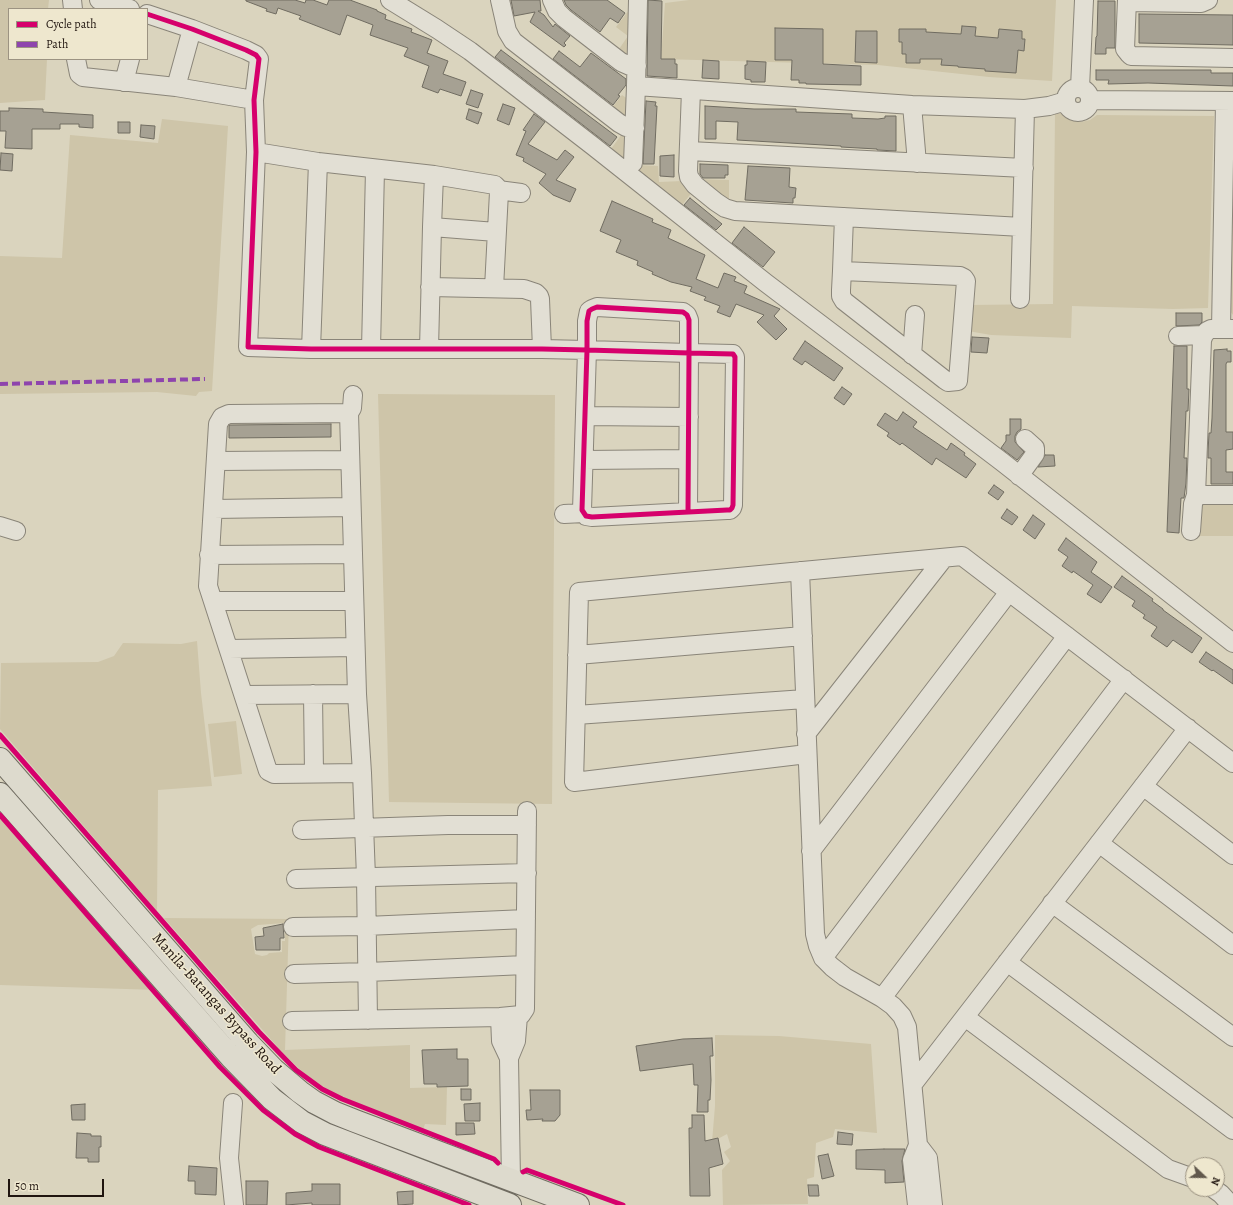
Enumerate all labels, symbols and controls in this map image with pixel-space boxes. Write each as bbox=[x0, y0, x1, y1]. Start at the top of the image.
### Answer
legend bbox=[8, 8, 148, 60]
text: Cycle path bbox=[46, 16, 97, 32]
text: Path bbox=[46, 36, 68, 52]
street label: Manila-Batangas Bypass Road bbox=[148, 930, 284, 1078]
north arrow bbox=[1185, 1157, 1225, 1197]
scale bar bbox=[10, 1171, 106, 1197]
text: N bbox=[1207, 1175, 1224, 1188]
text: 50 m bbox=[15, 1178, 39, 1194]

